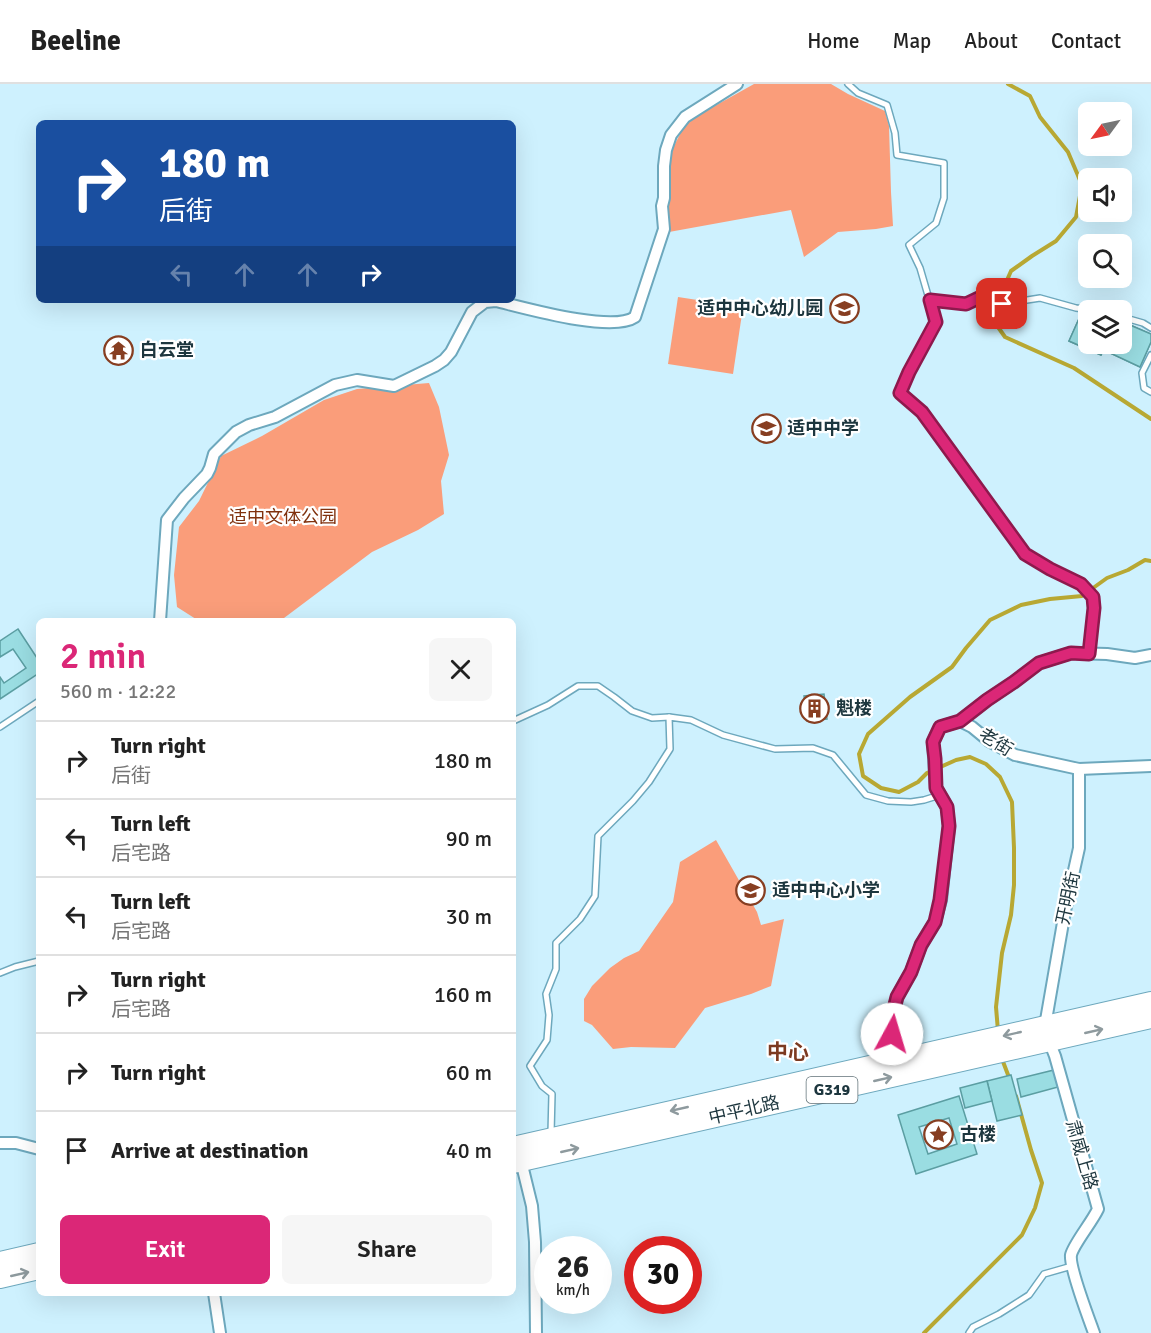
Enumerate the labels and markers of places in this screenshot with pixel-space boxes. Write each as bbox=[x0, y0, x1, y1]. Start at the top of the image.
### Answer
pin bbox=[976, 278, 1027, 329]
school or university icon: 适中中心幼儿园 bbox=[828, 292, 860, 324]
place label: 适中中心幼儿园 bbox=[697, 297, 823, 319]
temple icon: 白云堂 bbox=[103, 334, 135, 366]
place label: 白云堂 bbox=[140, 339, 194, 361]
school or university icon: 适中中学 bbox=[750, 412, 782, 444]
place label: 适中中学 bbox=[787, 417, 859, 439]
building icon: 魁楼 bbox=[799, 692, 831, 724]
place label: 魁楼 bbox=[836, 697, 872, 719]
school or university icon: 适中中心小学 bbox=[735, 874, 767, 906]
place label: 适中中心小学 bbox=[772, 879, 880, 901]
place icon: 古楼 bbox=[923, 1118, 955, 1150]
place label: 古楼 bbox=[960, 1123, 996, 1145]

